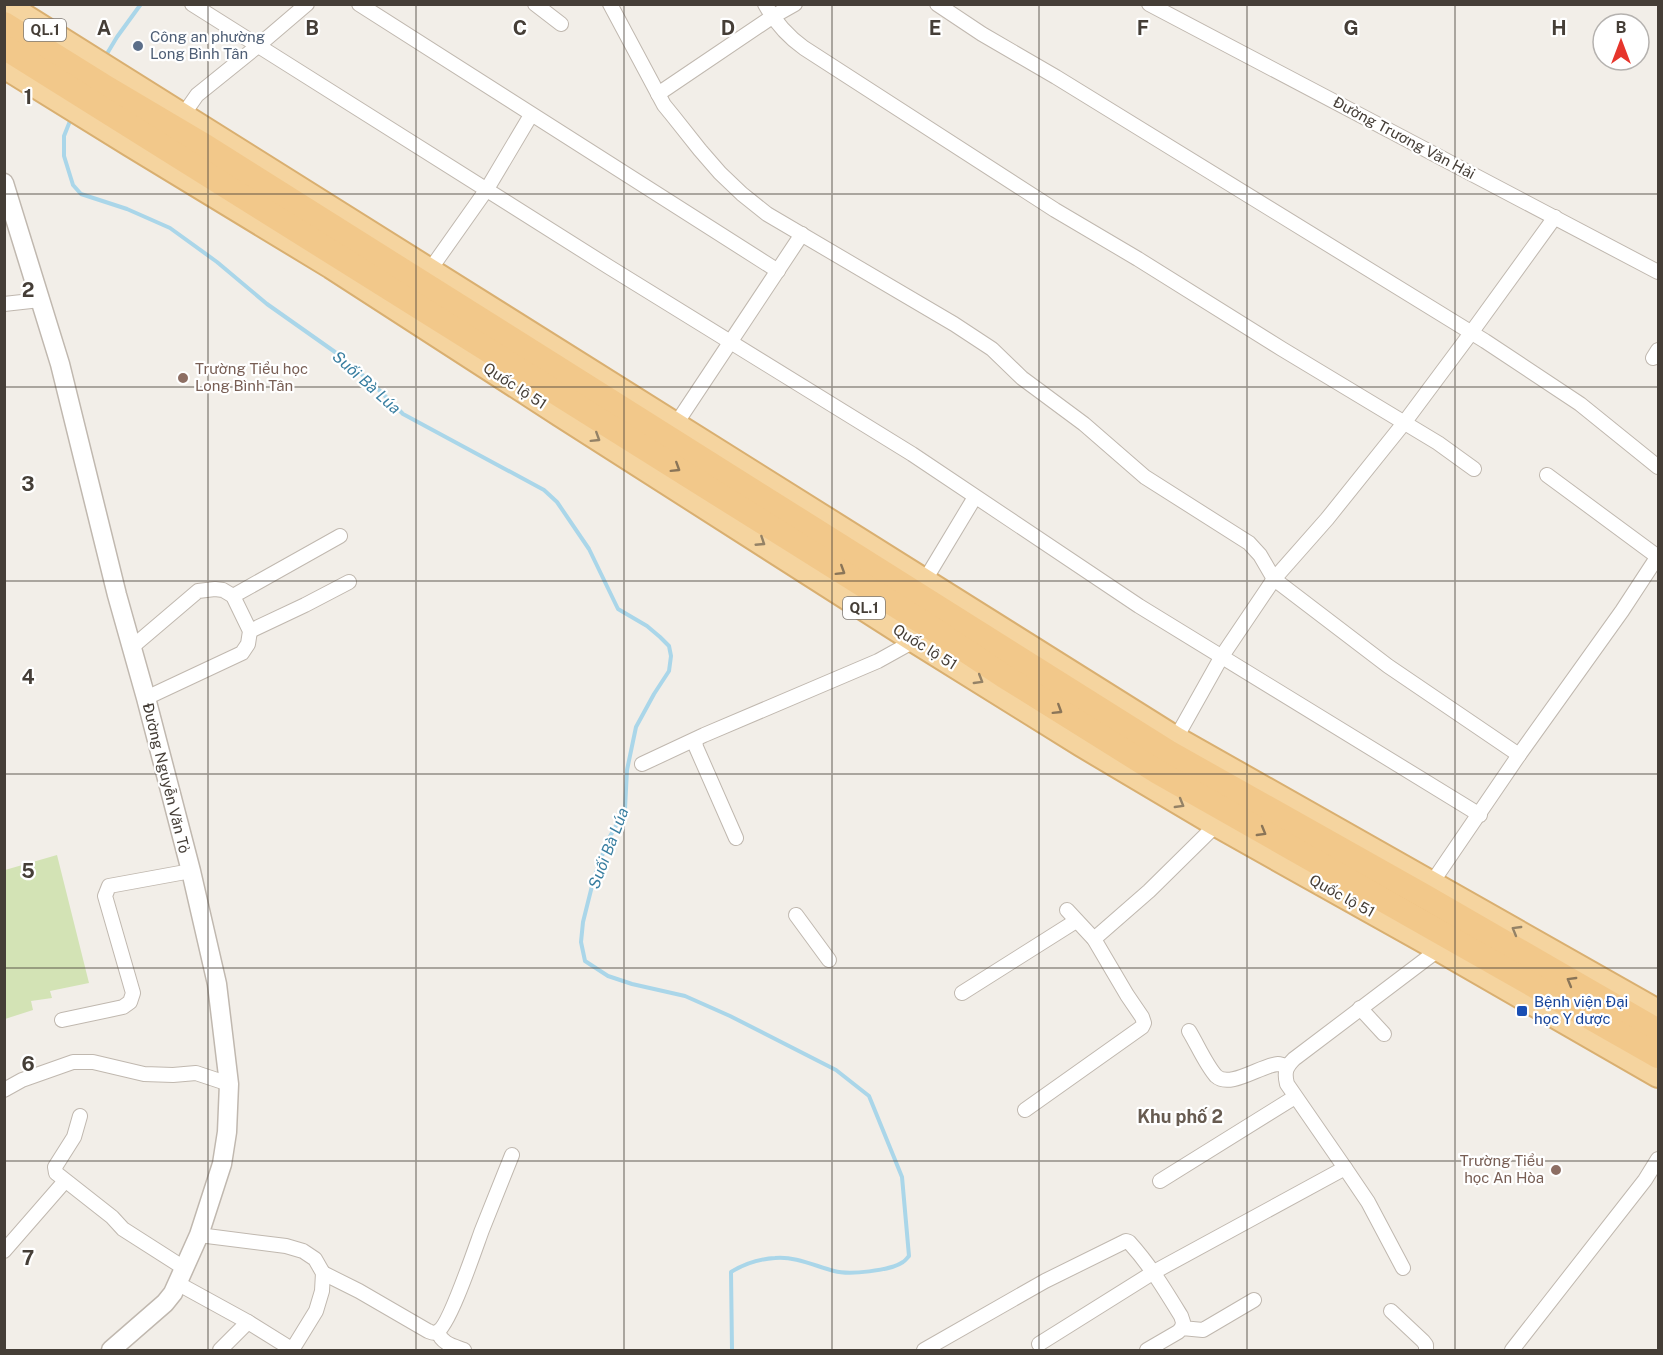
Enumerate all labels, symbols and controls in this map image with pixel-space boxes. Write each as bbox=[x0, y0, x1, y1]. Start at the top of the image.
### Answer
north arrow bbox=[1591, 12, 1651, 72]
text: A bbox=[97, 16, 111, 40]
text: B bbox=[305, 16, 319, 40]
text: C bbox=[513, 16, 527, 40]
text: D bbox=[721, 16, 735, 40]
text: E bbox=[929, 16, 941, 40]
text: F bbox=[1137, 16, 1149, 40]
text: G bbox=[1343, 16, 1359, 40]
text: H bbox=[1551, 16, 1567, 40]
text: B bbox=[1616, 18, 1627, 37]
road number: QL.1 bbox=[24, 19, 66, 41]
place label: Công an phường Long Bình Tân bbox=[150, 28, 265, 62]
marker: Công an phường Long Bình Tân bbox=[131, 39, 145, 53]
text: 1 bbox=[24, 85, 32, 109]
street label: Đường Trương Văn Hải bbox=[1330, 93, 1478, 182]
text: 2 bbox=[22, 278, 34, 302]
water label: Suối Bà Lúa bbox=[329, 347, 405, 418]
street label: Quốc lộ 51 bbox=[480, 359, 550, 412]
place label: Trường Tiểu học Long Bình Tân bbox=[195, 360, 308, 394]
marker: Trường Tiểu học Long Bình Tân bbox=[176, 371, 190, 385]
one-way arrow bbox=[590, 430, 600, 442]
one-way arrow bbox=[670, 460, 680, 472]
text: 3 bbox=[21, 472, 35, 496]
one-way arrow bbox=[754, 535, 765, 546]
one-way arrow bbox=[835, 564, 845, 576]
road number: QL.1 bbox=[843, 597, 885, 619]
street label: Quốc lộ 51 bbox=[890, 620, 960, 673]
text: 4 bbox=[21, 665, 35, 689]
one-way arrow bbox=[973, 672, 983, 684]
street label: Đường Nguyễn Văn Tỏ bbox=[140, 701, 193, 855]
one-way arrow bbox=[1052, 702, 1063, 713]
one-way arrow bbox=[1174, 797, 1184, 809]
water label: Suối Bà Lúa bbox=[584, 805, 633, 891]
one-way arrow bbox=[1256, 824, 1266, 836]
text: 5 bbox=[21, 859, 35, 883]
street label: Quốc lộ 51 bbox=[1307, 871, 1378, 920]
one-way arrow bbox=[1512, 926, 1522, 937]
one-way arrow bbox=[1567, 977, 1578, 988]
place label: Bệnh viện Đại học Y dược bbox=[1534, 993, 1628, 1027]
marker: Bệnh viện Đại học Y dược bbox=[1515, 1004, 1529, 1018]
text: 6 bbox=[21, 1052, 35, 1076]
district label: Khu phố 2 bbox=[1137, 1106, 1223, 1127]
place label: Trường Tiểu học An Hòa bbox=[1460, 1152, 1544, 1186]
marker: Trường Tiểu học An Hòa bbox=[1549, 1163, 1563, 1177]
text: 7 bbox=[22, 1246, 34, 1270]

